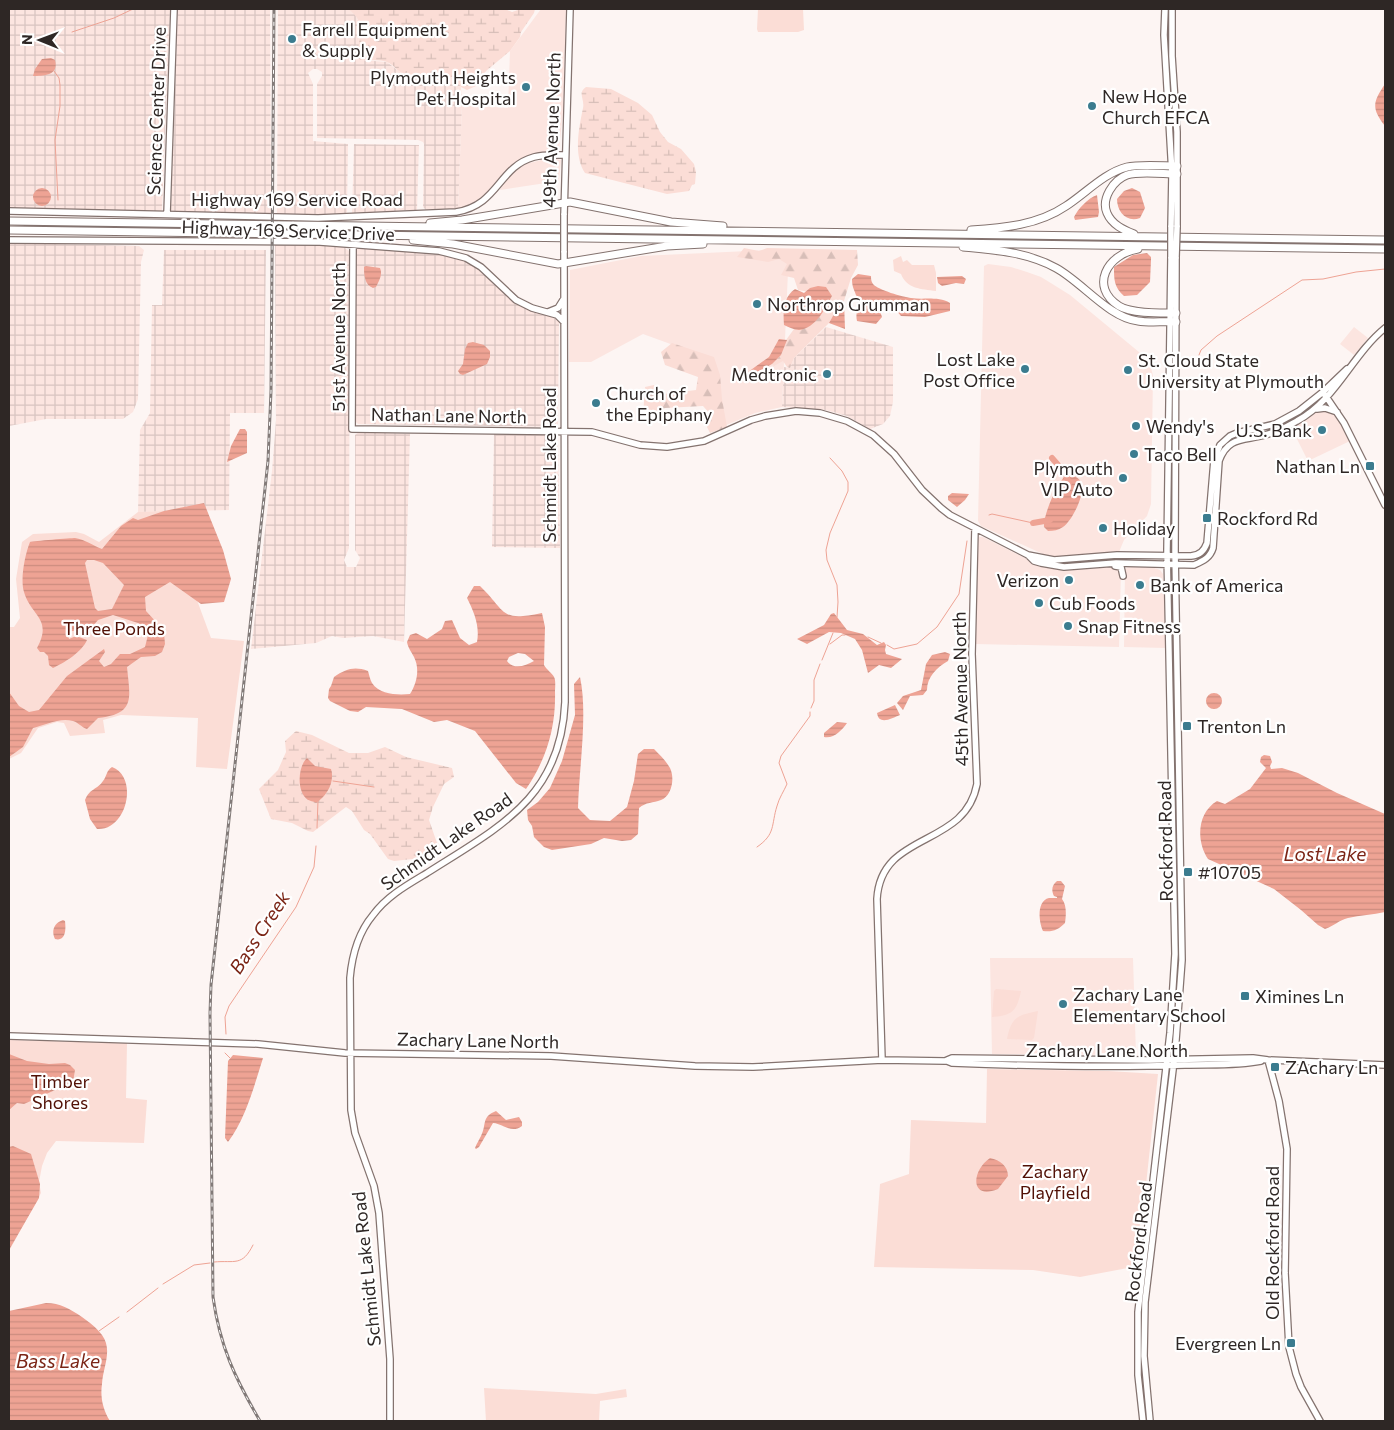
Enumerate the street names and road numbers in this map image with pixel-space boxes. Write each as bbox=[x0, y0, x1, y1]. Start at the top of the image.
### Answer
street label: Science Center Drive bbox=[142, 26, 170, 196]
street label: 49th Avenue North bbox=[537, 52, 565, 208]
street label: Highway 169 Service Road bbox=[191, 188, 403, 210]
street label: Highway 169 Service Drive bbox=[181, 215, 395, 245]
street label: 51st Avenue North bbox=[327, 262, 349, 412]
street label: Schmidt Lake Road bbox=[538, 387, 560, 543]
street label: Nathan Lane North bbox=[371, 403, 527, 427]
street label: 45th Avenue North bbox=[948, 611, 972, 767]
street label: Rockford Road bbox=[1153, 780, 1177, 902]
street label: Schmidt Lake Road bbox=[376, 787, 516, 895]
street label: Zachary Lane North bbox=[397, 1028, 559, 1052]
street label: Zachary Lane North bbox=[1026, 1039, 1188, 1061]
street label: Old Rockford Road bbox=[1261, 1166, 1283, 1320]
street label: Rockford Road bbox=[1120, 1181, 1156, 1303]
street label: Schmidt Lake Road bbox=[347, 1191, 385, 1347]

